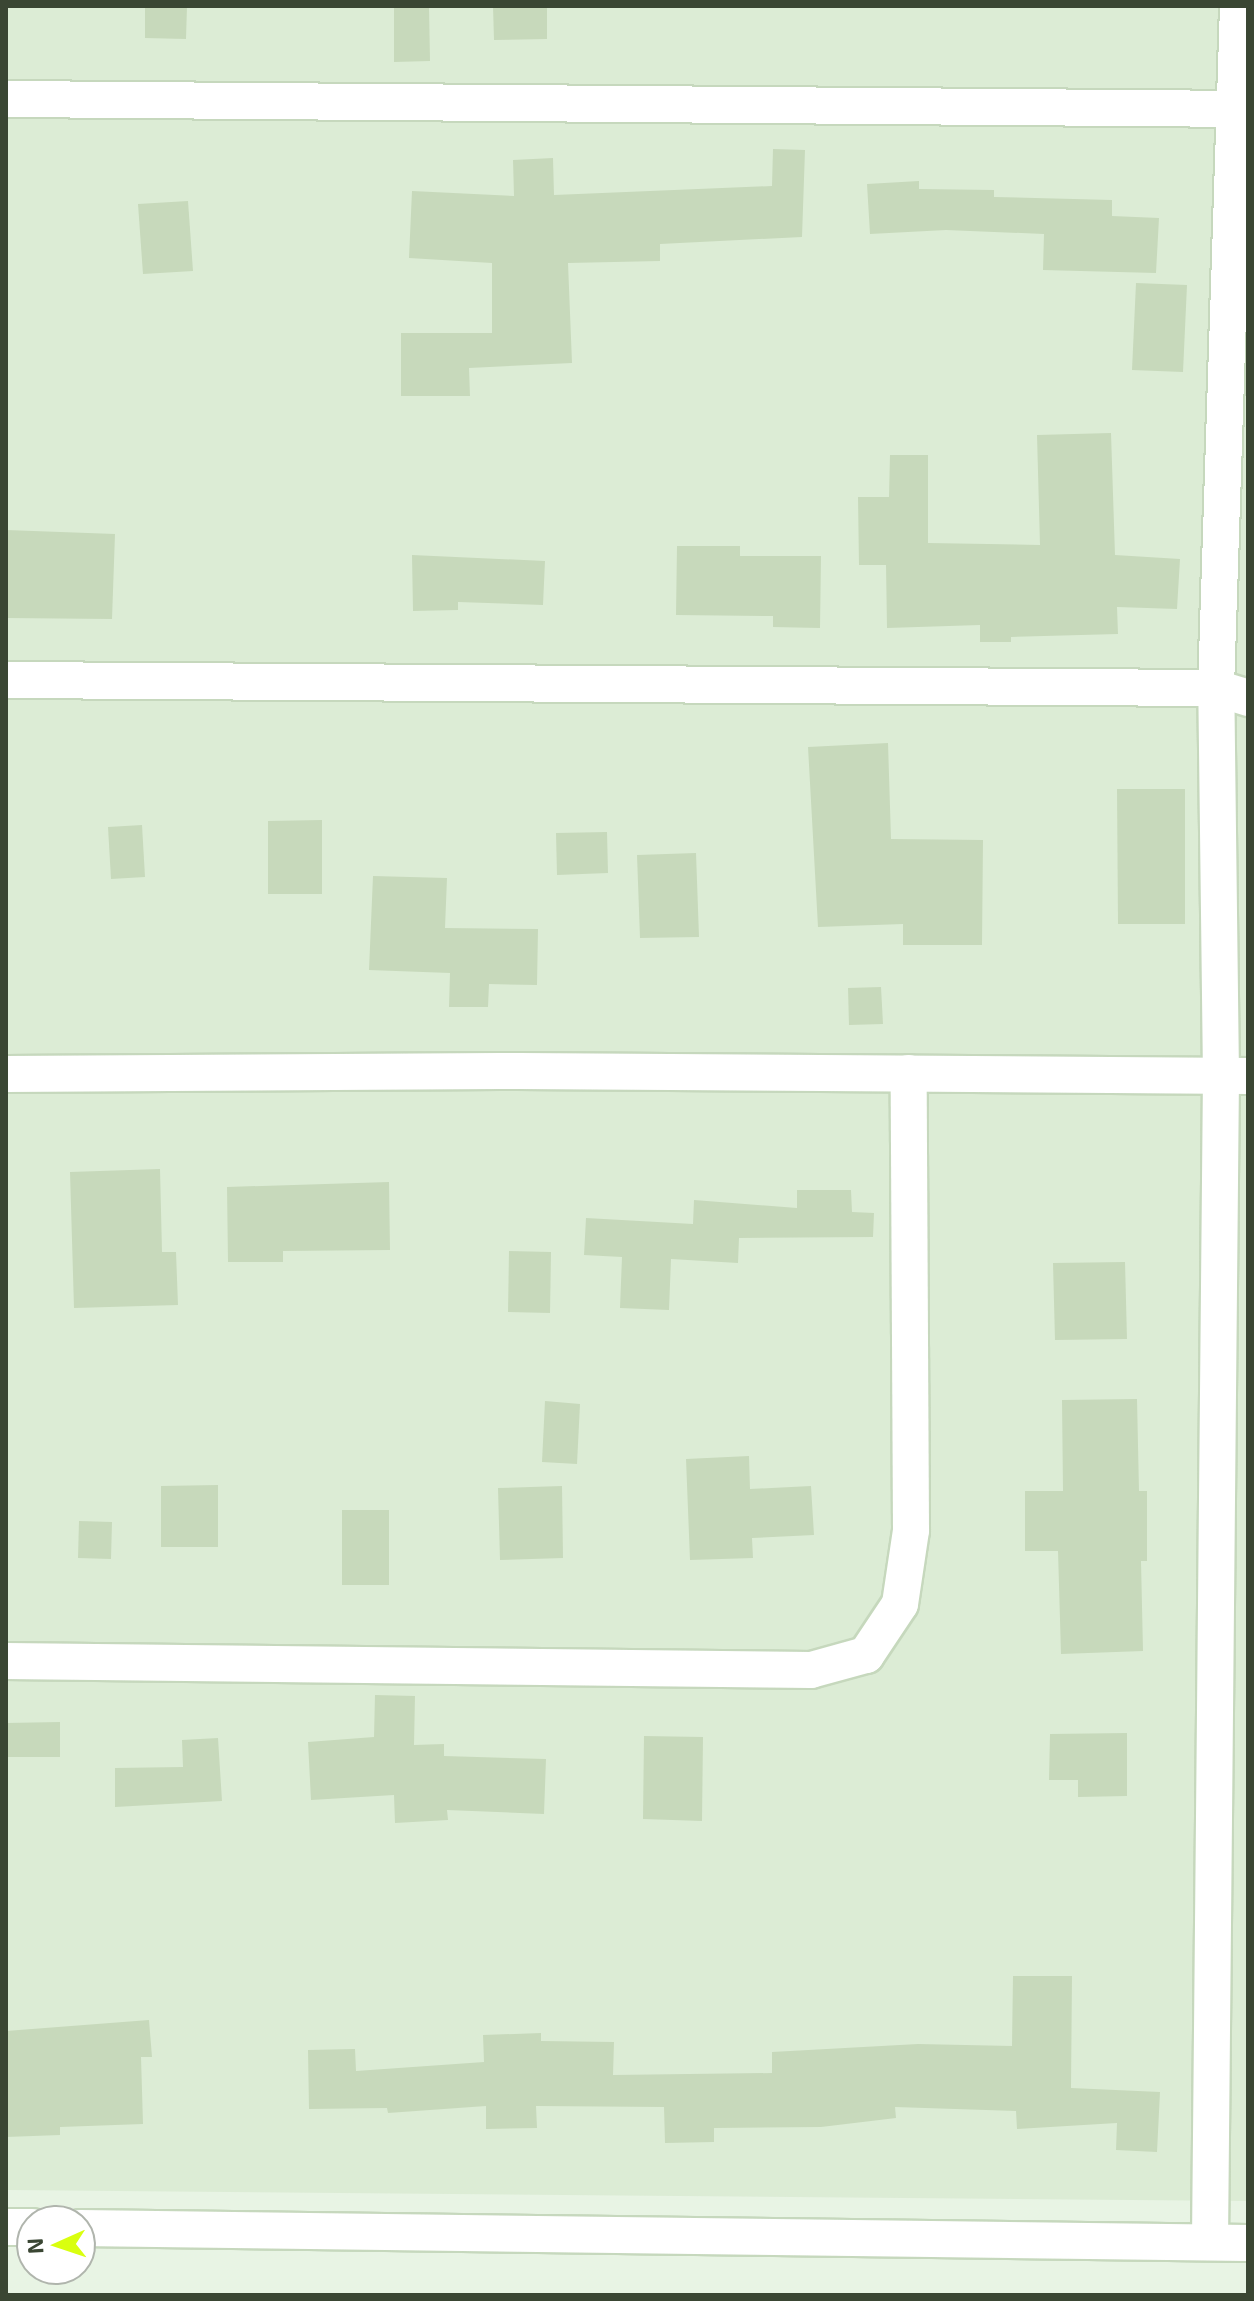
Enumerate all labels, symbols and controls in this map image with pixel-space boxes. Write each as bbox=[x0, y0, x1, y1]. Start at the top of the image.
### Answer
north arrow bbox=[16, 2205, 96, 2285]
text: N bbox=[21, 2238, 47, 2255]

